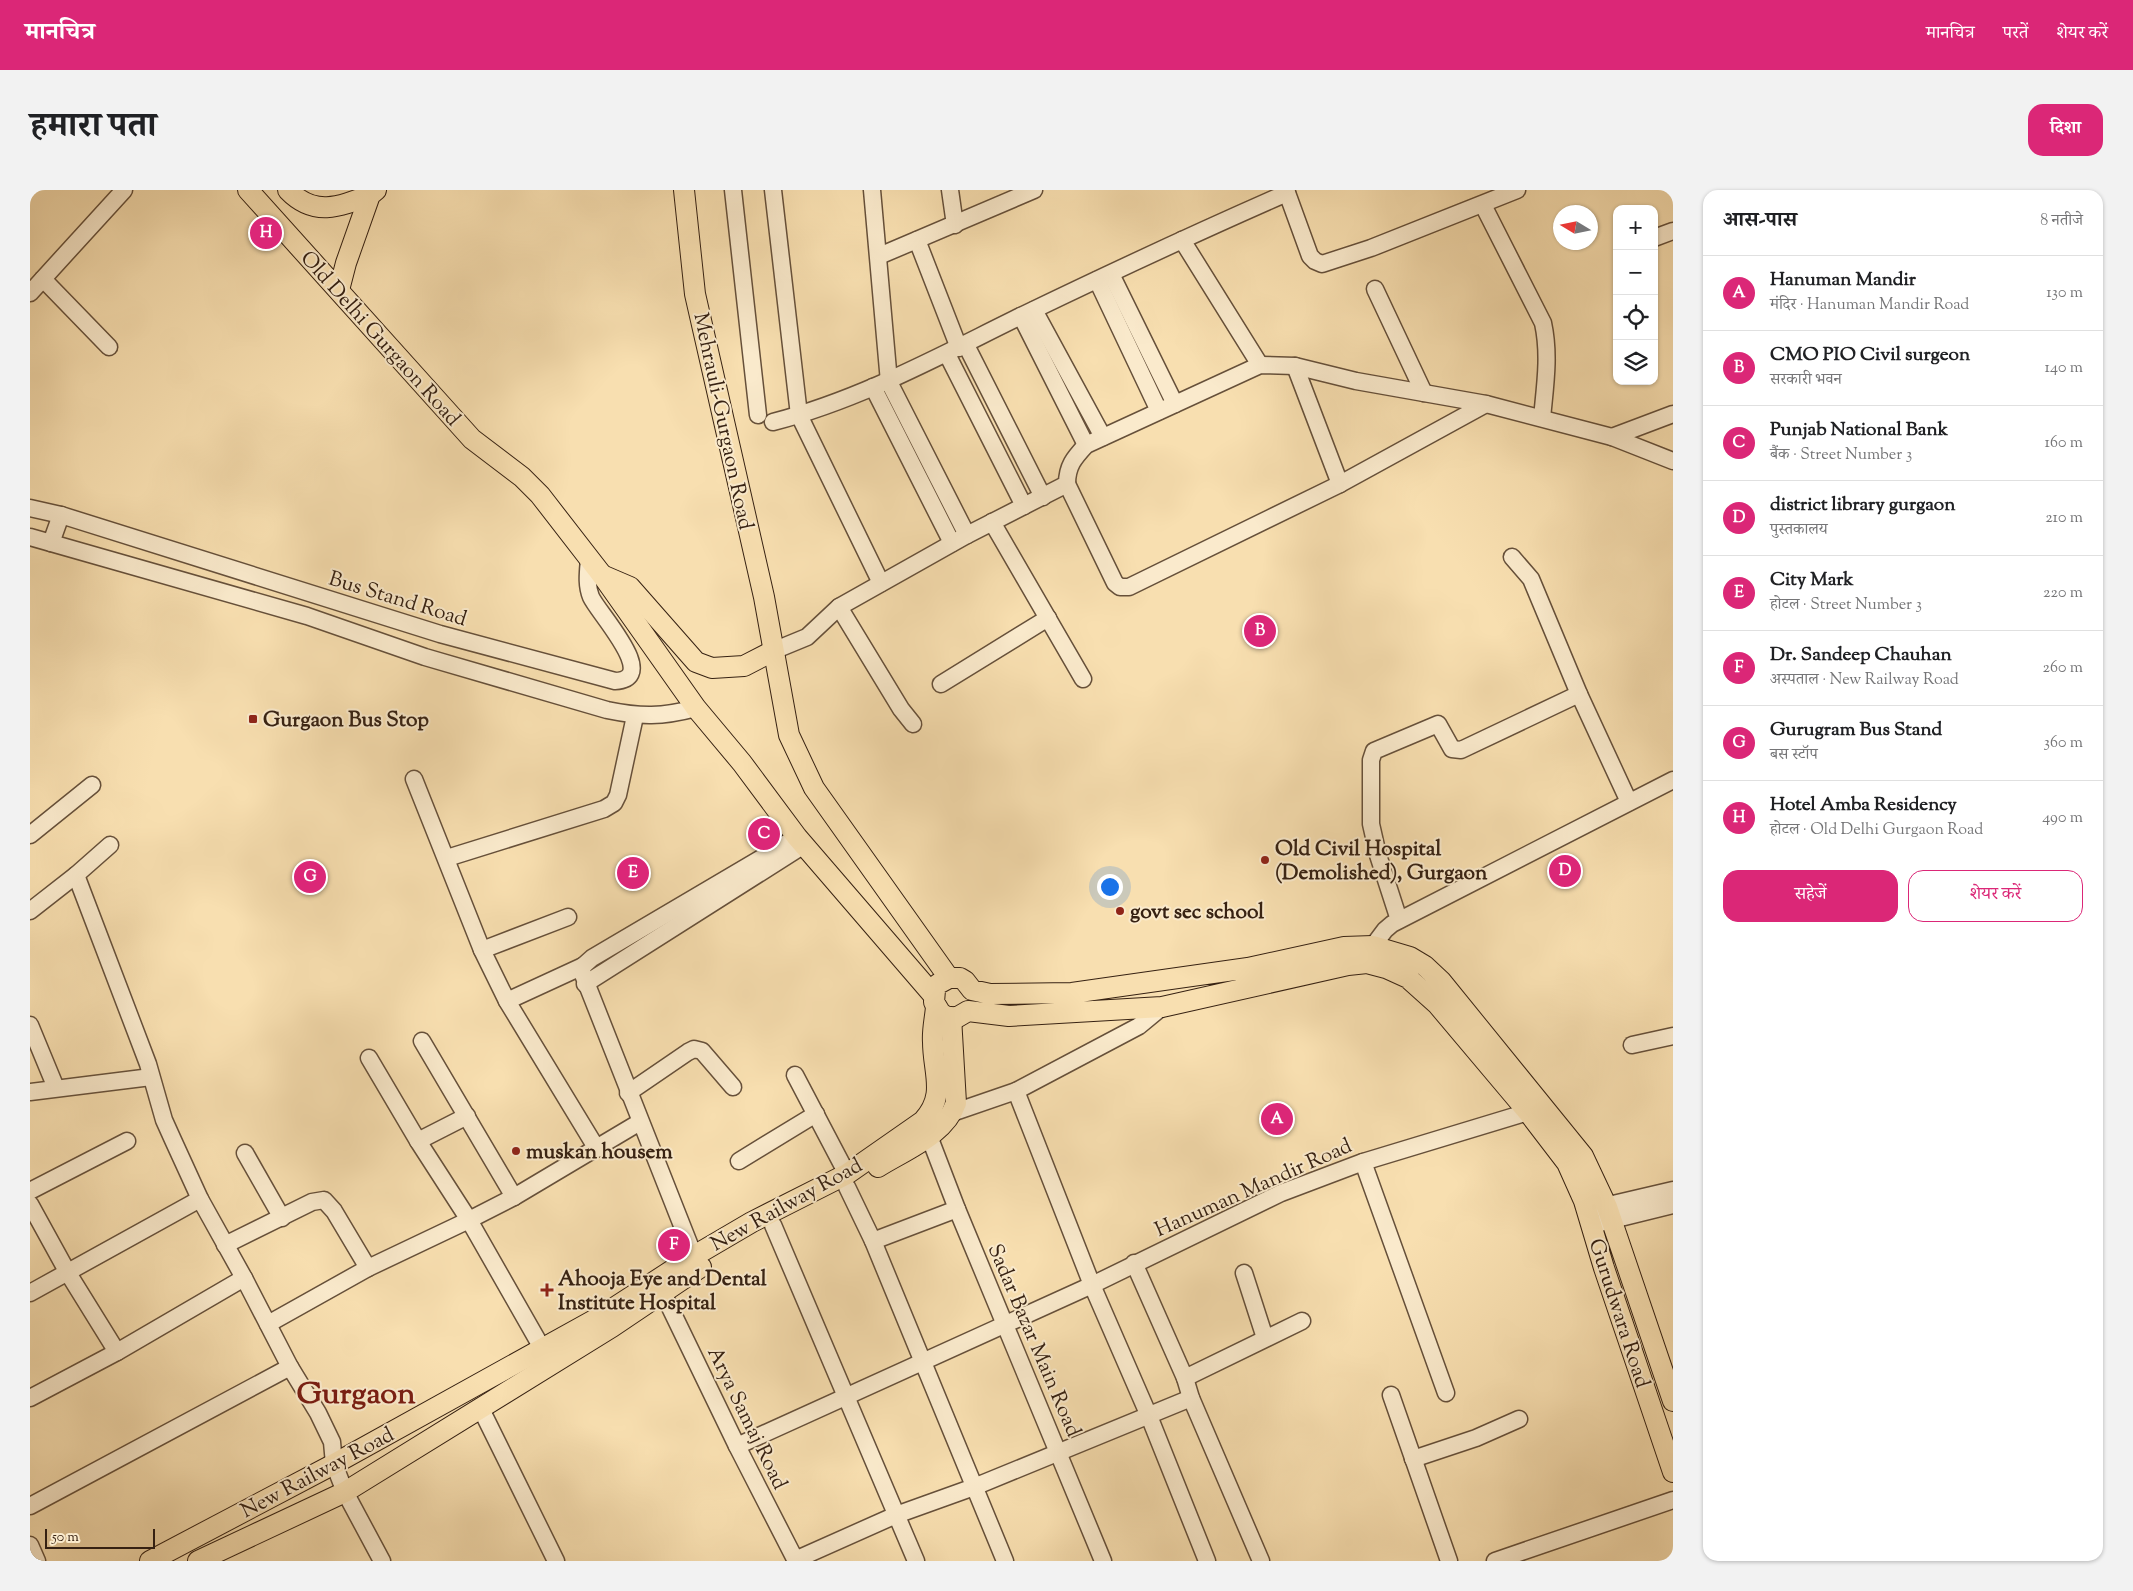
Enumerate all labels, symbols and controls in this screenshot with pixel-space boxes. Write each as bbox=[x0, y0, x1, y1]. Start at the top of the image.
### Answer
text: मानचित्र bbox=[25, 16, 95, 50]
text: मानचित्र bbox=[1926, 21, 1975, 47]
text: परतें bbox=[2003, 21, 2028, 47]
text: शेयर करें bbox=[2056, 21, 2108, 47]
text: हमारा पता bbox=[30, 102, 157, 153]
button: दिशा bbox=[2028, 104, 2103, 156]
north arrow bbox=[1553, 205, 1598, 250]
map controls bbox=[1613, 205, 1658, 385]
button: + bbox=[1613, 205, 1658, 250]
text: आस-पास bbox=[1723, 206, 1797, 236]
text: 8 नतीजे bbox=[2040, 210, 2083, 233]
pin: H bbox=[250, 214, 282, 252]
street label: Old Delhi Gurgaon Road bbox=[292, 245, 467, 434]
button: − bbox=[1613, 250, 1658, 295]
text: Hanuman Mandir bbox=[1770, 267, 1916, 294]
text: A bbox=[1733, 282, 1746, 305]
text: 130 m bbox=[2046, 282, 2083, 305]
text: मंदिर · Hanuman Mandir Road bbox=[1770, 294, 1969, 317]
button: locate bbox=[1613, 295, 1658, 340]
street label: Mehrauli-Gurgaon Road bbox=[684, 310, 760, 533]
button: layers bbox=[1613, 340, 1658, 385]
text: CMO PIO Civil surgeon bbox=[1770, 342, 1970, 369]
text: B bbox=[1734, 357, 1744, 380]
text: 140 m bbox=[2045, 357, 2083, 380]
text: सरकारी भवन bbox=[1770, 369, 1842, 392]
text: Punjab National Bank bbox=[1770, 417, 1948, 444]
text: C bbox=[1733, 432, 1745, 455]
text: 160 m bbox=[2045, 432, 2083, 455]
text: बैंक · Street Number 3 bbox=[1770, 444, 1912, 467]
text: district library gurgaon bbox=[1770, 492, 1955, 519]
text: D bbox=[1733, 507, 1745, 530]
text: 210 m bbox=[2045, 507, 2083, 530]
text: पुस्तकालय bbox=[1770, 519, 1828, 542]
street label: Bus Stand Road bbox=[325, 565, 470, 635]
text: City Mark bbox=[1770, 567, 1854, 594]
text: E bbox=[1734, 582, 1744, 605]
text: 220 m bbox=[2043, 582, 2083, 605]
text: होटल · Street Number 3 bbox=[1770, 594, 1922, 617]
pin: B bbox=[1244, 612, 1276, 650]
text: Dr. Sandeep Chauhan bbox=[1770, 642, 1952, 669]
text: F bbox=[1735, 657, 1743, 680]
text: 260 m bbox=[2042, 657, 2083, 680]
text: अस्पताल · New Railway Road bbox=[1770, 669, 1959, 692]
place label: Gurgaon Bus Stop bbox=[263, 706, 429, 736]
marker: Gurgaon Bus Stop bbox=[247, 713, 259, 725]
text: Gurugram Bus Stand bbox=[1770, 717, 1942, 744]
text: G bbox=[1732, 732, 1746, 755]
text: 360 m bbox=[2044, 732, 2083, 755]
text: बस स्टॉप bbox=[1770, 744, 1818, 767]
text: Hotel Amba Residency bbox=[1770, 792, 1957, 819]
text: H bbox=[1733, 807, 1745, 830]
text: 490 m bbox=[2042, 807, 2083, 830]
pin: C bbox=[748, 815, 780, 853]
text: होटल · Old Delhi Gurgaon Road bbox=[1770, 819, 1983, 842]
place label: Old Civil Hospital (Demolished), Gurgaon bbox=[1275, 835, 1488, 889]
pin: D bbox=[1549, 852, 1581, 890]
pin: E bbox=[617, 854, 649, 892]
marker: Old Civil Hospital (Demolished), Gurgaon bbox=[1259, 854, 1271, 866]
pin: G bbox=[294, 858, 326, 896]
button: सहेजें bbox=[1723, 870, 1898, 922]
button: शेयर करें bbox=[1908, 870, 2083, 922]
your location bbox=[1097, 874, 1123, 900]
place label: govt sec school bbox=[1130, 898, 1264, 928]
marker: govt sec school bbox=[1114, 905, 1126, 917]
pin: A bbox=[1261, 1100, 1293, 1138]
street label: Hanuman Mandir Road bbox=[1150, 1132, 1357, 1246]
place label: muskan housem bbox=[526, 1138, 673, 1168]
marker: muskan housem bbox=[510, 1145, 522, 1157]
street label: New Railway Road bbox=[705, 1151, 869, 1260]
pin: F bbox=[658, 1226, 690, 1264]
street label: Gurudwara Road bbox=[1580, 1235, 1656, 1392]
street label: Sadar Bazar Main Road bbox=[979, 1240, 1087, 1442]
place label: Ahooja Eye and Dental Institute Hospital bbox=[558, 1265, 767, 1319]
marker: Ahooja Eye and Dental Institute Hospital bbox=[540, 1283, 554, 1297]
street label: Arya Samaj Road bbox=[699, 1342, 794, 1496]
district label: Gurgaon bbox=[296, 1373, 416, 1418]
street label: New Railway Road bbox=[236, 1421, 400, 1527]
scale bar bbox=[45, 1526, 155, 1549]
text: 50 m bbox=[52, 1528, 79, 1548]

